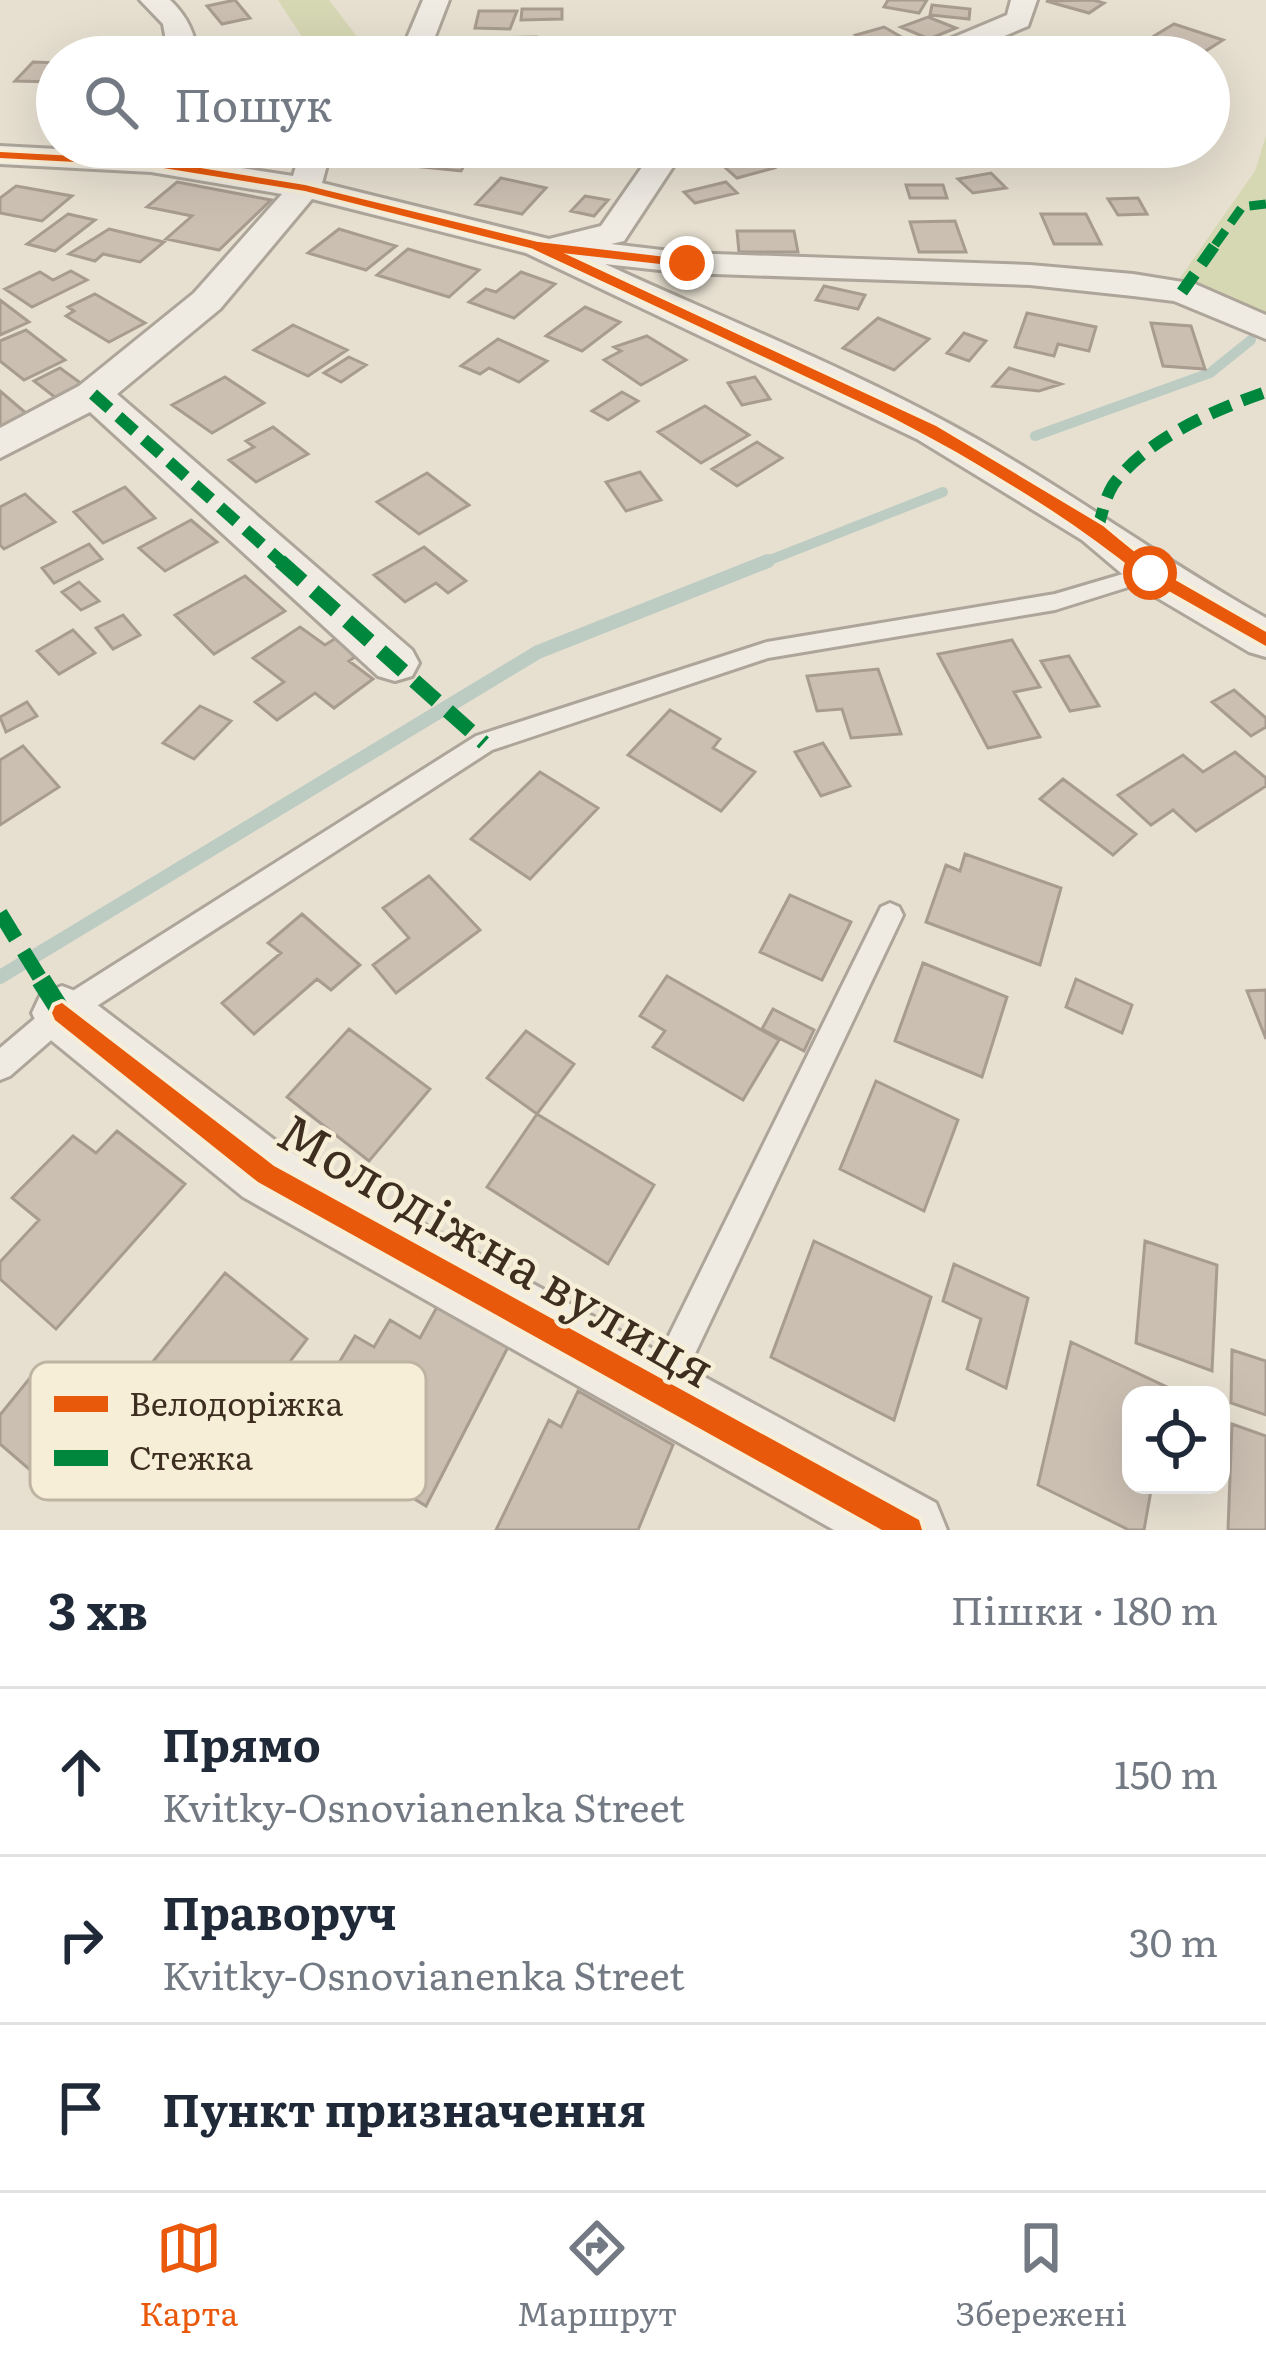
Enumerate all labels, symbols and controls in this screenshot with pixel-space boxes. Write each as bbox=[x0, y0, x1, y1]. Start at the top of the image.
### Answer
search box bbox=[36, 36, 1230, 168]
icon: search bbox=[78, 69, 144, 135]
text: Пошук bbox=[174, 69, 332, 136]
route end bbox=[660, 236, 714, 290]
route start bbox=[1123, 546, 1177, 600]
street label: Молодіжна вулиця bbox=[265, 1091, 731, 1404]
legend bbox=[30, 1362, 426, 1500]
text: Велодоріжка bbox=[129, 1377, 343, 1426]
map controls bbox=[1122, 1386, 1230, 1494]
button: locate bbox=[1122, 1386, 1230, 1494]
text: Стежка bbox=[129, 1431, 253, 1480]
text: 3 хв bbox=[48, 1570, 148, 1646]
text: Пішки · 180 m bbox=[951, 1579, 1218, 1637]
text: Прямо bbox=[162, 1709, 321, 1776]
icon: ahead bbox=[48, 1739, 114, 1805]
text: 150 m bbox=[1114, 1743, 1218, 1801]
text: Kvitky-Osnovianenka Street bbox=[162, 1776, 685, 1834]
text: Праворуч bbox=[162, 1877, 397, 1944]
icon: right bbox=[48, 1907, 114, 1973]
text: 30 m bbox=[1129, 1911, 1218, 1969]
text: Kvitky-Osnovianenka Street bbox=[162, 1944, 685, 2002]
text: Пункт призначення bbox=[162, 2074, 646, 2141]
icon: arrive bbox=[48, 2075, 114, 2141]
tab: Карта bbox=[139, 2215, 238, 2336]
tab: Маршрут bbox=[517, 2215, 677, 2336]
tab: Збережені bbox=[956, 2215, 1127, 2336]

